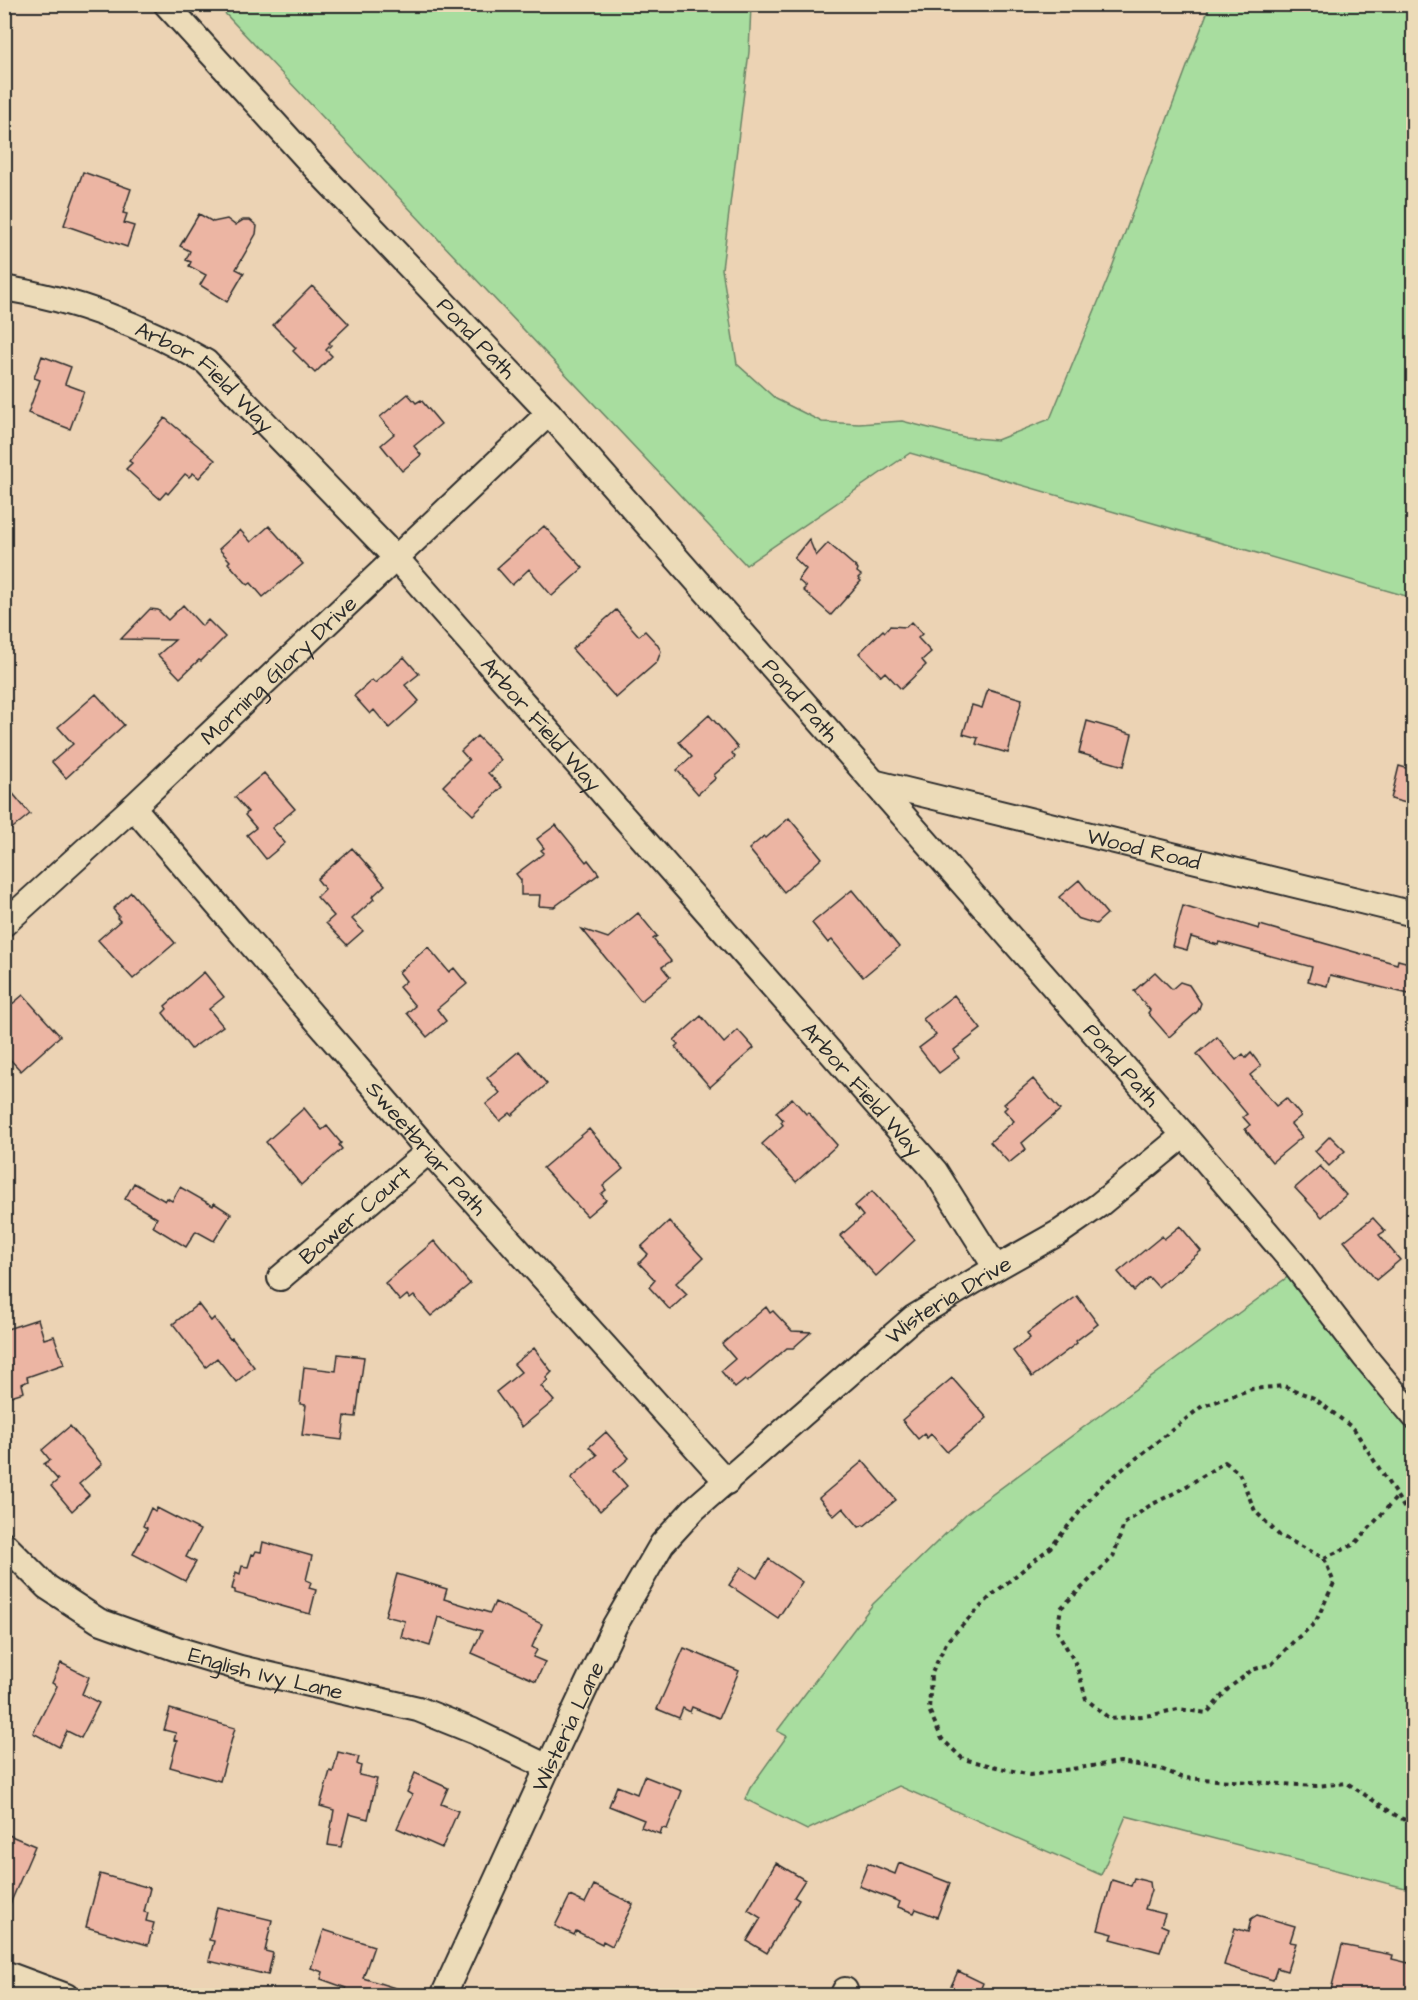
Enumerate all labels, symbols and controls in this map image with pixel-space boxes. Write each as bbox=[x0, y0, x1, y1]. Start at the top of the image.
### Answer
street label: Pond Path bbox=[429, 291, 523, 386]
street label: Arbor Field Way bbox=[130, 314, 281, 441]
street label: Morning Glory Drive bbox=[194, 589, 364, 753]
street label: Arbor Field Way bbox=[473, 651, 608, 799]
street label: Pond Path bbox=[754, 652, 845, 749]
street label: Wood Road bbox=[1084, 821, 1204, 878]
street label: Arbor Field Way bbox=[794, 1016, 929, 1164]
street label: Pond Path bbox=[1075, 1017, 1166, 1114]
street label: Sweetbriar Path bbox=[358, 1075, 494, 1223]
street label: Bower Court bbox=[293, 1159, 419, 1272]
street label: Wisteria Drive bbox=[879, 1249, 1017, 1352]
street label: English Ivy Lane bbox=[185, 1639, 346, 1708]
street label: Wisteria Lane bbox=[525, 1657, 613, 1797]

